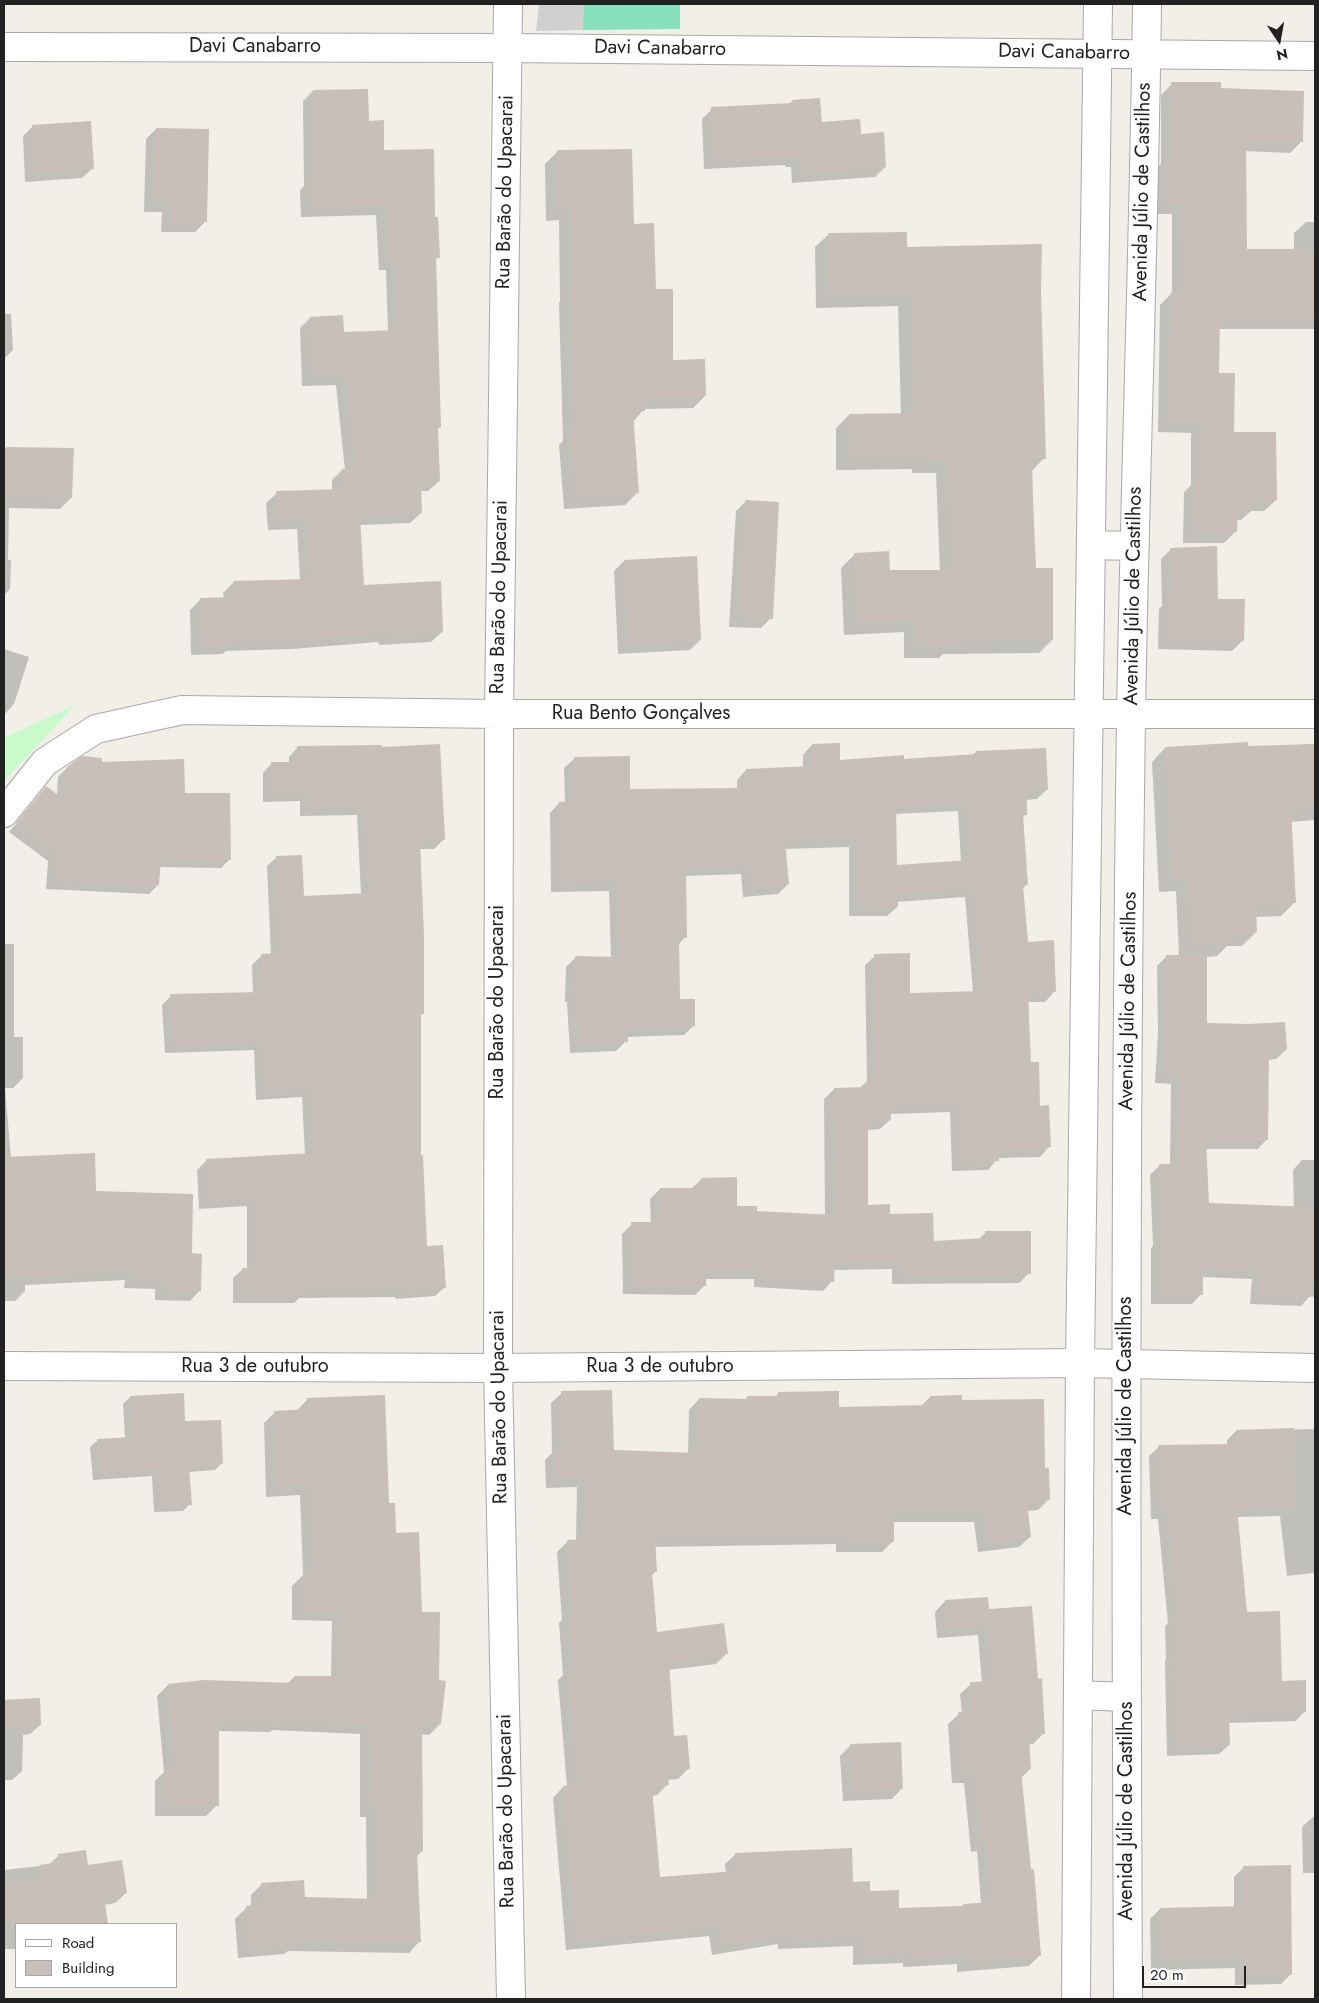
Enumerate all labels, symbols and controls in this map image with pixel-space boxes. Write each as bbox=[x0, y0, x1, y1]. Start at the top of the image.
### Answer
north arrow bbox=[1254, 15, 1304, 65]
street label: Davi Canabarro bbox=[189, 35, 321, 59]
street label: Davi Canabarro bbox=[594, 36, 726, 62]
street label: Davi Canabarro bbox=[998, 40, 1130, 66]
text: N bbox=[1275, 44, 1290, 66]
street label: Avenida Júlio de Castilhos bbox=[1129, 82, 1157, 302]
street label: Rua Barão do Upacarai bbox=[492, 95, 520, 289]
street label: Avenida Júlio de Castilhos bbox=[1120, 486, 1148, 706]
street label: Rua Barão do Upacarai bbox=[486, 500, 514, 694]
street label: Rua Bento Gonçalves bbox=[552, 702, 730, 726]
street label: Avenida Júlio de Castilhos bbox=[1115, 891, 1143, 1111]
street label: Rua Barão do Upacarai bbox=[486, 905, 510, 1099]
street label: Avenida Júlio de Castilhos bbox=[1114, 1297, 1138, 1515]
street label: Rua Barão do Upacarai bbox=[486, 1310, 514, 1504]
street label: Rua 3 de outubro bbox=[181, 1355, 329, 1379]
street label: Rua 3 de outubro bbox=[586, 1355, 734, 1379]
street label: Avenida Júlio de Castilhos bbox=[1115, 1702, 1139, 1920]
street label: Rua Barão do Upacarai bbox=[493, 1714, 521, 1908]
legend bbox=[15, 1923, 178, 1988]
text: Road bbox=[62, 1932, 94, 1954]
scale bar bbox=[1144, 1956, 1248, 1988]
text: Building bbox=[62, 1957, 114, 1979]
text: 20 m bbox=[1150, 1964, 1184, 1986]

